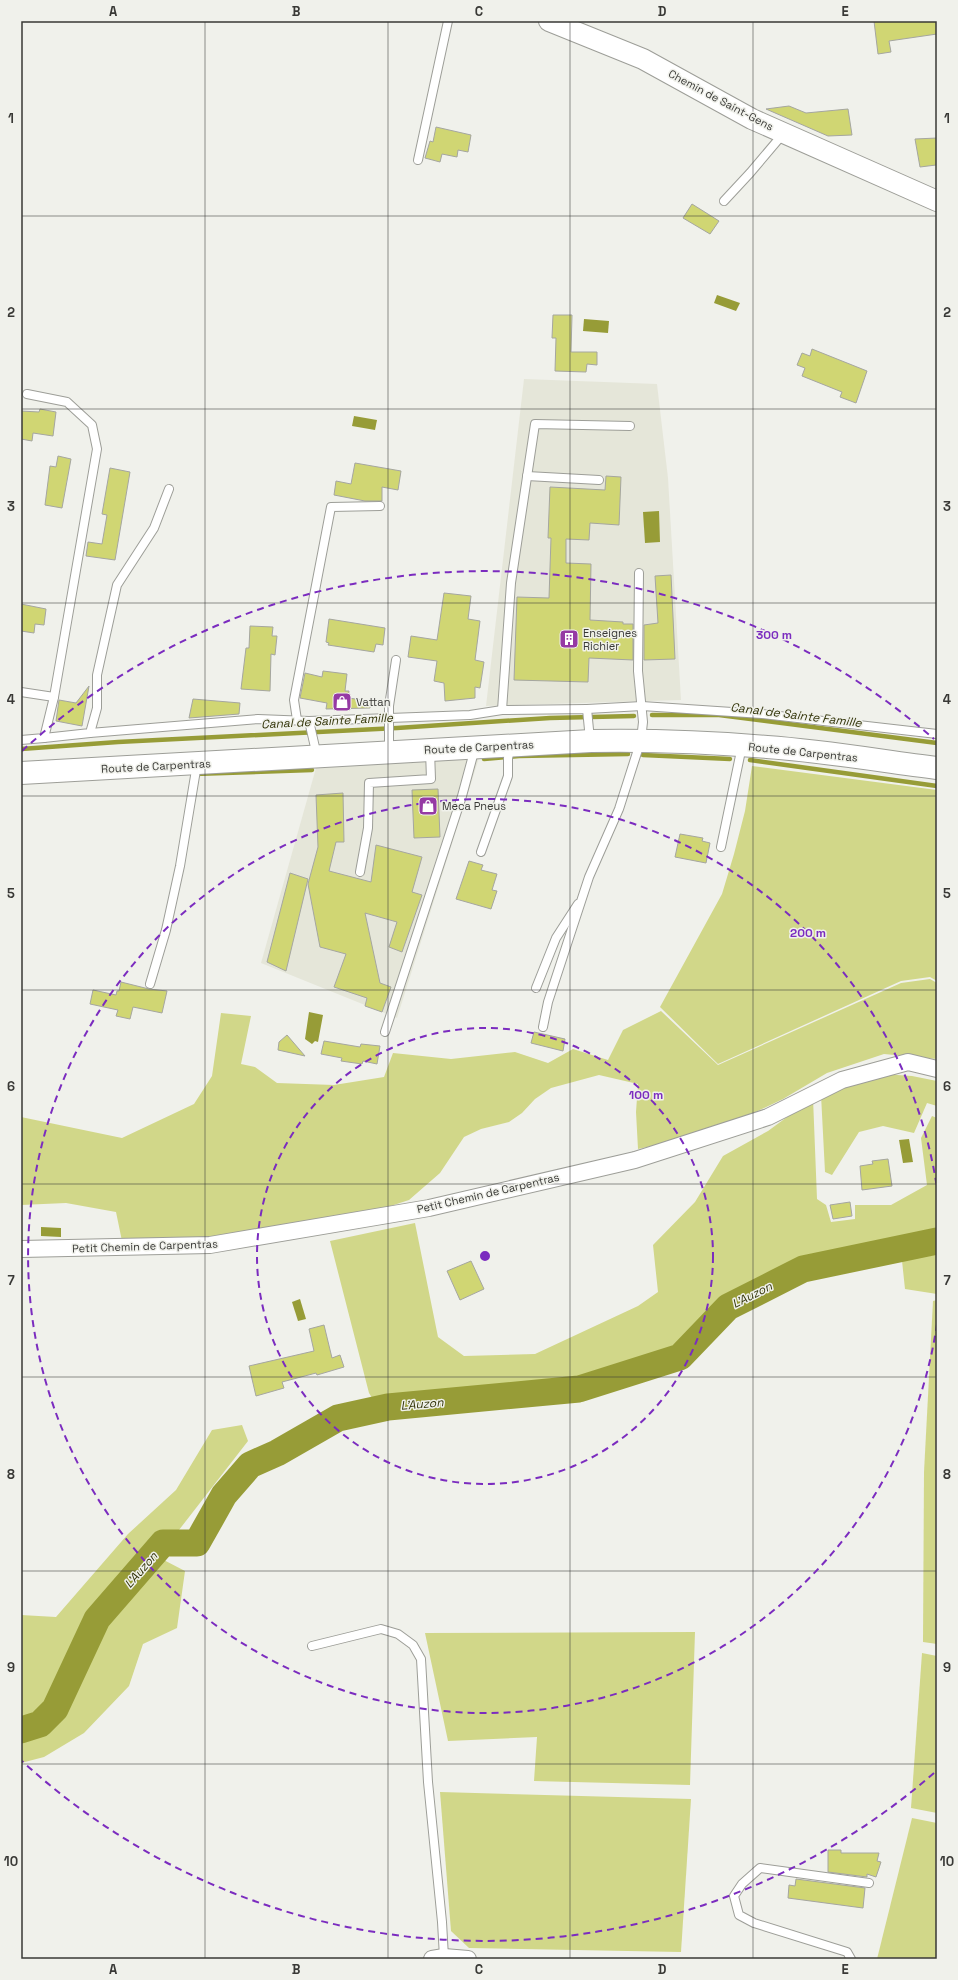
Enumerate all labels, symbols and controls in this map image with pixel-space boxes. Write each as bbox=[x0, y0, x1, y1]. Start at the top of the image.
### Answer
text: A bbox=[109, 3, 118, 20]
text: B bbox=[292, 3, 301, 20]
text: C bbox=[475, 3, 483, 20]
text: D bbox=[658, 3, 667, 20]
text: E bbox=[841, 3, 849, 20]
street label: Chemin de Saint-Gens bbox=[666, 66, 776, 134]
text: 1 bbox=[8, 110, 14, 127]
text: 1 bbox=[944, 110, 950, 127]
text: 2 bbox=[7, 304, 15, 321]
text: 2 bbox=[943, 304, 951, 321]
text: 3 bbox=[7, 498, 15, 515]
text: 3 bbox=[943, 498, 951, 515]
place label: Enseignes Richier bbox=[583, 626, 637, 653]
text: 300 m bbox=[756, 627, 792, 643]
building icon: Enseignes Richier bbox=[558, 628, 580, 650]
text: 4 bbox=[7, 691, 15, 708]
shop icon: Vattan bbox=[331, 691, 353, 713]
text: 4 bbox=[943, 691, 951, 708]
place label: Vattan bbox=[356, 695, 390, 709]
water label: Canal de Sainte Famille bbox=[729, 699, 863, 731]
water label: Canal de Sainte Famille bbox=[261, 710, 394, 732]
street label: Route de Carpentras bbox=[424, 737, 534, 757]
street label: Route de Carpentras bbox=[748, 739, 859, 765]
street label: Route de Carpentras bbox=[101, 756, 211, 776]
shop icon: Meca Pneus bbox=[417, 795, 439, 817]
place label: Meca Pneus bbox=[442, 799, 506, 813]
text: 5 bbox=[7, 885, 15, 902]
text: 5 bbox=[943, 885, 951, 902]
text: 200 m bbox=[790, 925, 826, 941]
text: 6 bbox=[7, 1078, 15, 1095]
text: 6 bbox=[943, 1078, 951, 1095]
text: 100 m bbox=[629, 1087, 663, 1103]
street label: Petit Chemin de Carpentras bbox=[415, 1170, 561, 1216]
street label: Petit Chemin de Carpentras bbox=[72, 1236, 218, 1256]
centre of rings bbox=[478, 1249, 492, 1263]
text: 7 bbox=[7, 1272, 15, 1289]
text: 7 bbox=[943, 1272, 951, 1289]
water label: L'Auzon bbox=[729, 1278, 775, 1312]
water label: L'Auzon bbox=[400, 1394, 445, 1414]
text: 8 bbox=[7, 1466, 15, 1483]
text: 8 bbox=[943, 1466, 951, 1483]
water label: L'Auzon bbox=[121, 1548, 162, 1591]
text: 9 bbox=[7, 1659, 15, 1676]
text: 9 bbox=[943, 1659, 951, 1676]
text: 10 bbox=[4, 1853, 18, 1870]
text: 10 bbox=[940, 1853, 954, 1870]
text: A bbox=[109, 1961, 118, 1978]
text: B bbox=[292, 1961, 301, 1978]
text: C bbox=[475, 1961, 483, 1978]
text: D bbox=[658, 1961, 667, 1978]
text: E bbox=[841, 1961, 849, 1978]

